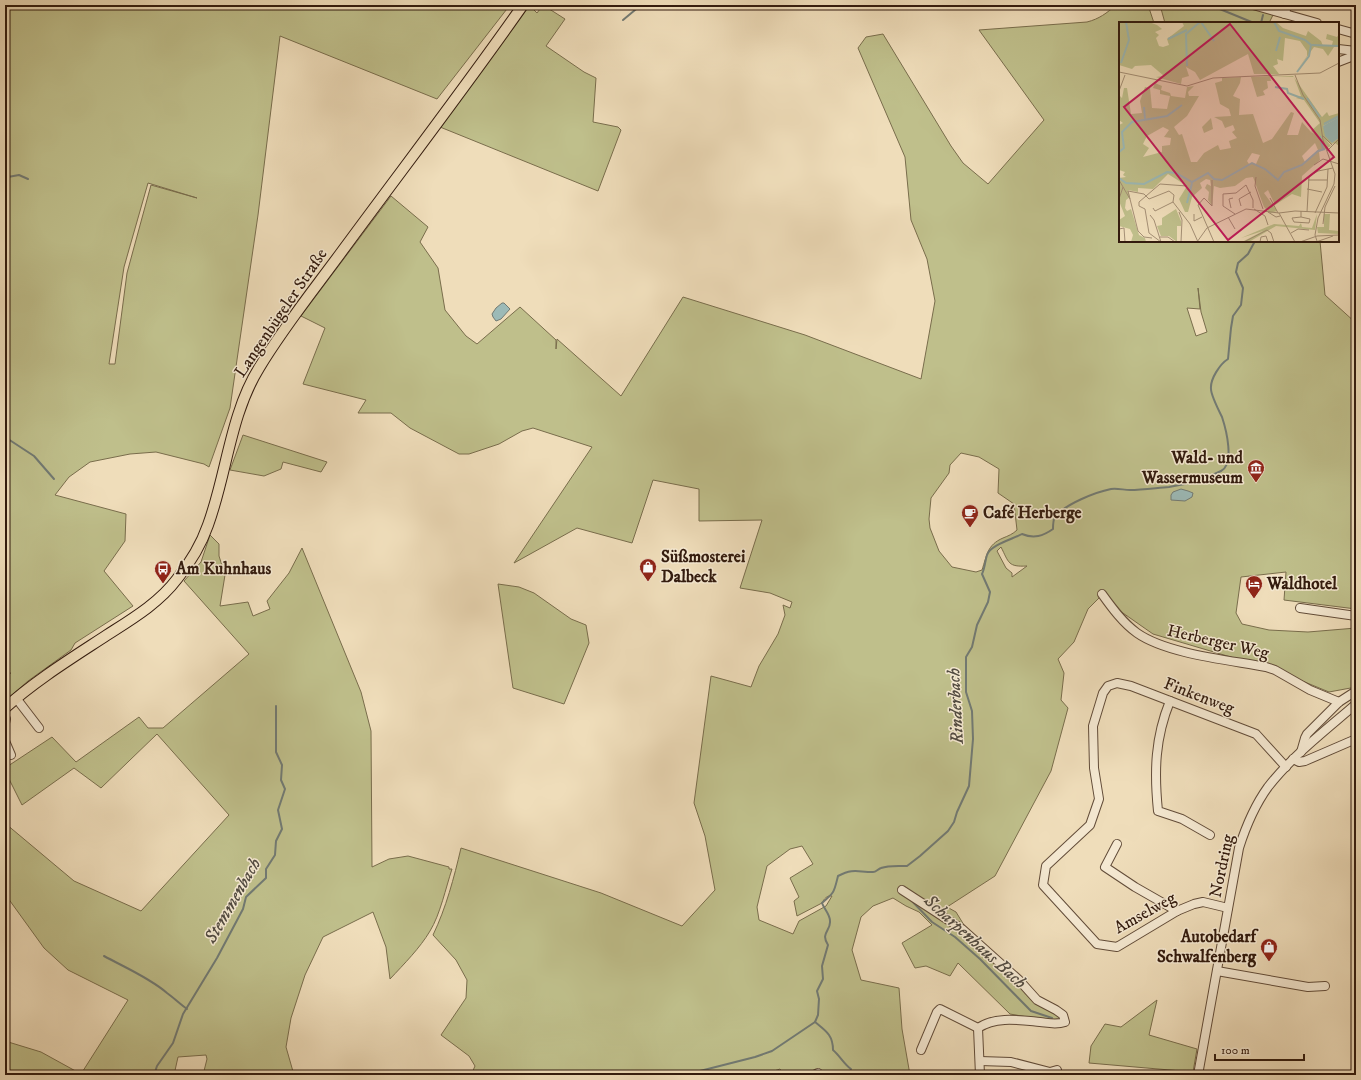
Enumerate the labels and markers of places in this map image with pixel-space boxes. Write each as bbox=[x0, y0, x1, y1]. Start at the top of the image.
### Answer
place label: Wald- und Wassermuseum bbox=[1141, 447, 1244, 489]
museum icon: Wald- und Wassermuseum bbox=[1246, 458, 1266, 483]
place label: Café Herberge bbox=[983, 502, 1082, 524]
cafe icon: Café Herberge bbox=[960, 503, 980, 528]
place label: Süßmosterei Dalbeck bbox=[661, 546, 746, 588]
shop icon: Süßmosterei Dalbeck bbox=[638, 557, 658, 582]
place label: Am Kuhnhaus bbox=[175, 558, 271, 580]
bus stop icon: Am Kuhnhaus bbox=[153, 559, 173, 584]
place label: Waldhotel bbox=[1266, 573, 1338, 595]
hotel icon: Waldhotel bbox=[1244, 574, 1264, 599]
place label: Autobedarf Schwalfenberg bbox=[1157, 926, 1260, 968]
shop icon: Autobedarf Schwalfenberg bbox=[1259, 937, 1279, 962]

